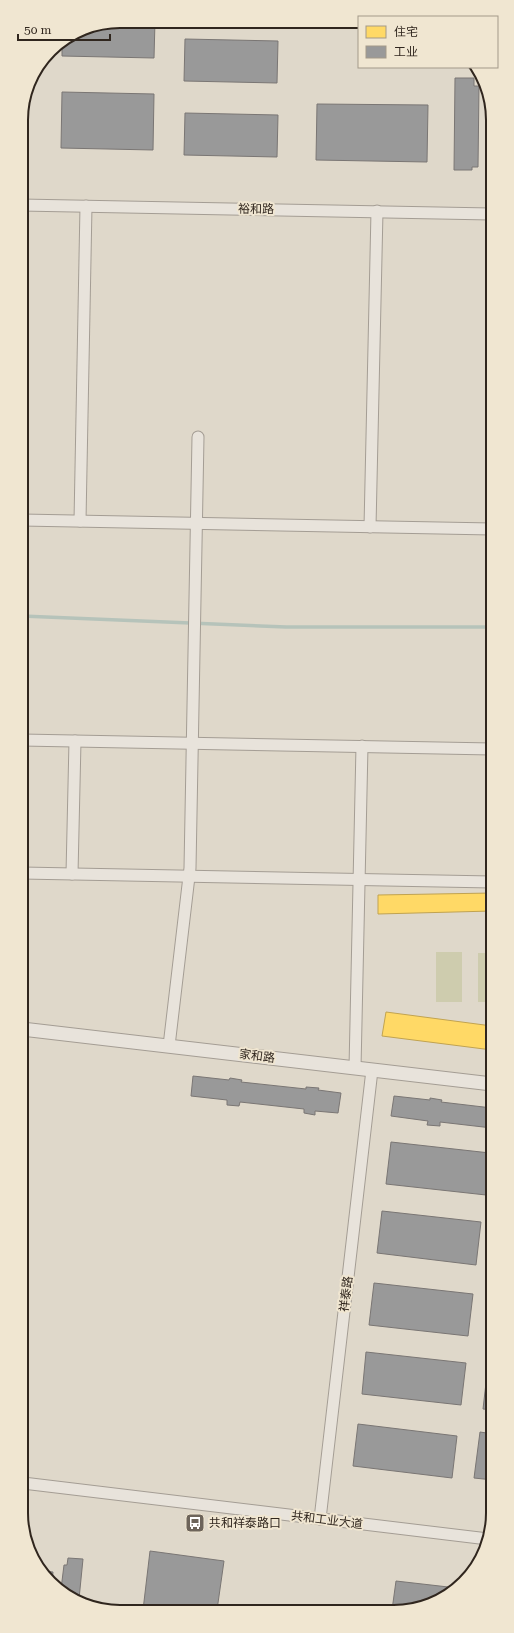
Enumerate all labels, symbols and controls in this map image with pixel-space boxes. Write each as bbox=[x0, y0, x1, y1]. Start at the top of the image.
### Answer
scale bar bbox=[18, 16, 110, 42]
legend bbox=[358, 16, 498, 68]
text: 50 m bbox=[24, 23, 51, 37]
text: 住宅 bbox=[394, 25, 418, 39]
text: 工业 bbox=[394, 45, 418, 59]
street label: 裕和路 bbox=[238, 202, 274, 216]
street label: 家和路 bbox=[238, 1047, 276, 1065]
street label: 祥泰路 bbox=[337, 1275, 355, 1313]
street label: 共和工业大道 bbox=[290, 1509, 364, 1531]
bus stop icon: 共和祥泰路口 bbox=[184, 1512, 206, 1534]
place label: 共和祥泰路口 bbox=[209, 1516, 281, 1530]

